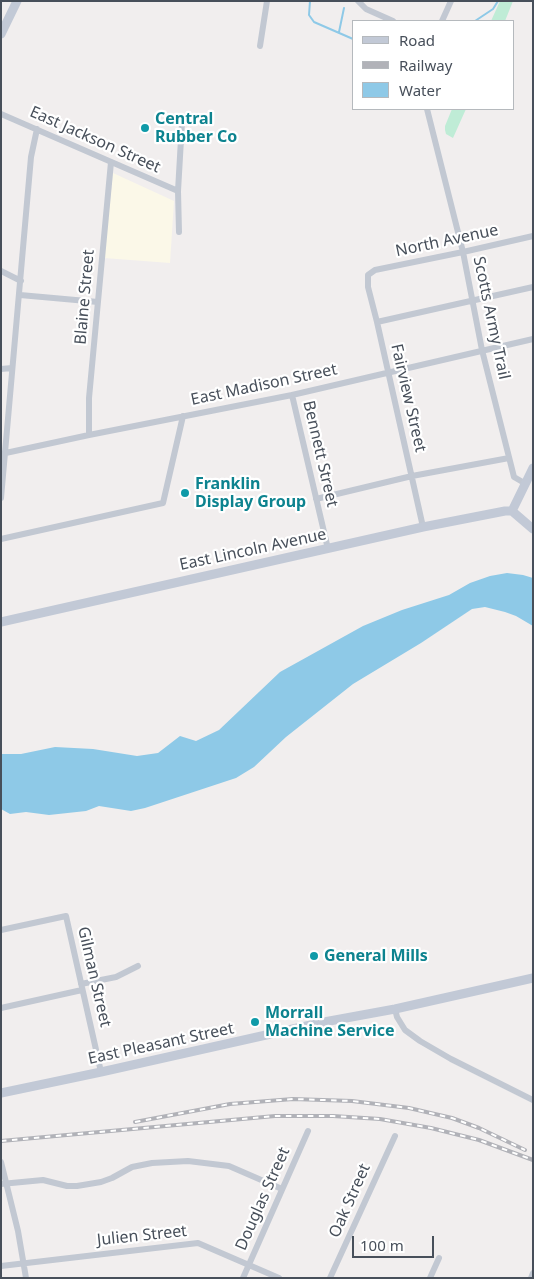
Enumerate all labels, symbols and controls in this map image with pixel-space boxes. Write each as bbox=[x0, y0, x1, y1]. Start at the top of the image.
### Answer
legend bbox=[352, 20, 514, 110]
text: Road bbox=[399, 30, 435, 50]
text: Railway bbox=[399, 55, 452, 75]
text: Water bbox=[399, 80, 441, 100]
street label: East Jackson Street bbox=[27, 103, 163, 177]
place label: Central Rubber Co bbox=[155, 109, 237, 147]
marker: Central Rubber Co bbox=[139, 122, 151, 134]
street label: North Avenue bbox=[394, 221, 500, 261]
street label: Blaine Street bbox=[71, 249, 99, 345]
street label: Scotts Army Trail bbox=[469, 255, 513, 381]
street label: Fairview Street bbox=[386, 342, 430, 454]
street label: East Madison Street bbox=[189, 360, 339, 410]
street label: Bennett Street bbox=[298, 399, 342, 509]
place label: Franklin Display Group bbox=[195, 474, 306, 512]
marker: Franklin Display Group bbox=[179, 487, 191, 499]
street label: East Lincoln Avenue bbox=[178, 525, 328, 575]
street label: Gilman Street bbox=[73, 925, 115, 1029]
place label: General Mills bbox=[324, 946, 428, 966]
marker: General Mills bbox=[308, 950, 320, 962]
place label: Morrall Machine Service bbox=[265, 1003, 394, 1041]
marker: Morrall Machine Service bbox=[249, 1016, 261, 1028]
street label: East Pleasant Street bbox=[86, 1019, 236, 1069]
street label: Douglas Street bbox=[232, 1145, 294, 1253]
street label: Oak Street bbox=[325, 1161, 375, 1241]
street label: Julien Street bbox=[96, 1222, 188, 1250]
scale bar bbox=[354, 1226, 436, 1258]
text: 100 m bbox=[360, 1235, 404, 1255]

